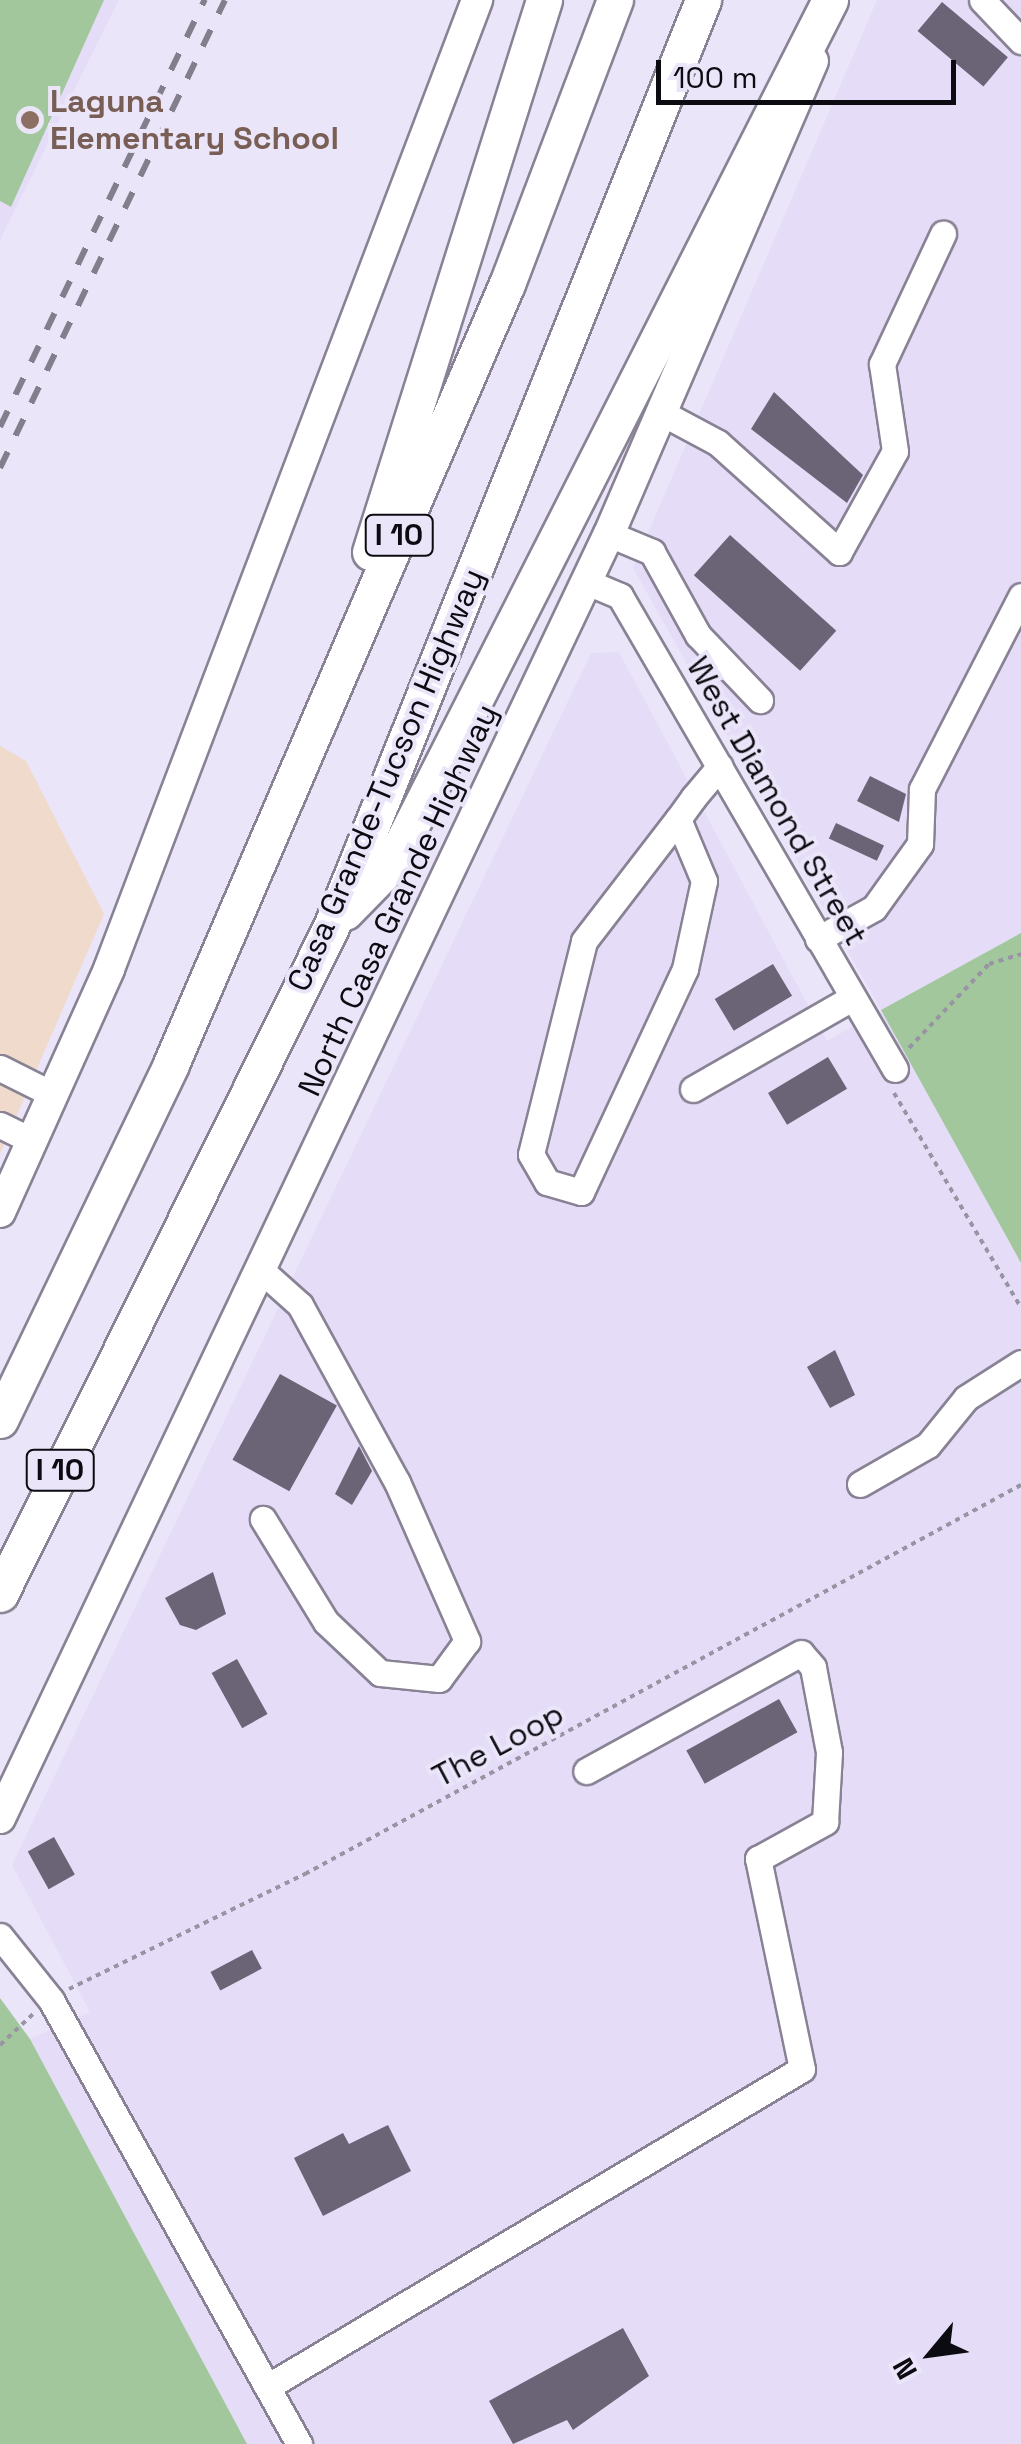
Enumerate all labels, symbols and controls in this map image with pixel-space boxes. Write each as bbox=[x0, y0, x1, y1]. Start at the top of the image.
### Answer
scale bar bbox=[661, 40, 961, 102]
text: 100 m bbox=[673, 58, 758, 97]
place label: Laguna Elementary School bbox=[50, 83, 339, 158]
marker: Laguna Elementary School bbox=[19, 109, 41, 131]
road number: I 10 bbox=[364, 510, 434, 560]
street label: Casa Grande-Tucson Highway bbox=[279, 563, 493, 997]
street label: West Diamond Street bbox=[679, 650, 875, 952]
street label: North Casa Grande Highway bbox=[290, 698, 506, 1102]
road number: I 10 bbox=[25, 1445, 95, 1495]
street label: The Loop bbox=[426, 1694, 570, 1796]
north arrow bbox=[881, 2304, 981, 2404]
text: N bbox=[884, 2352, 925, 2385]

